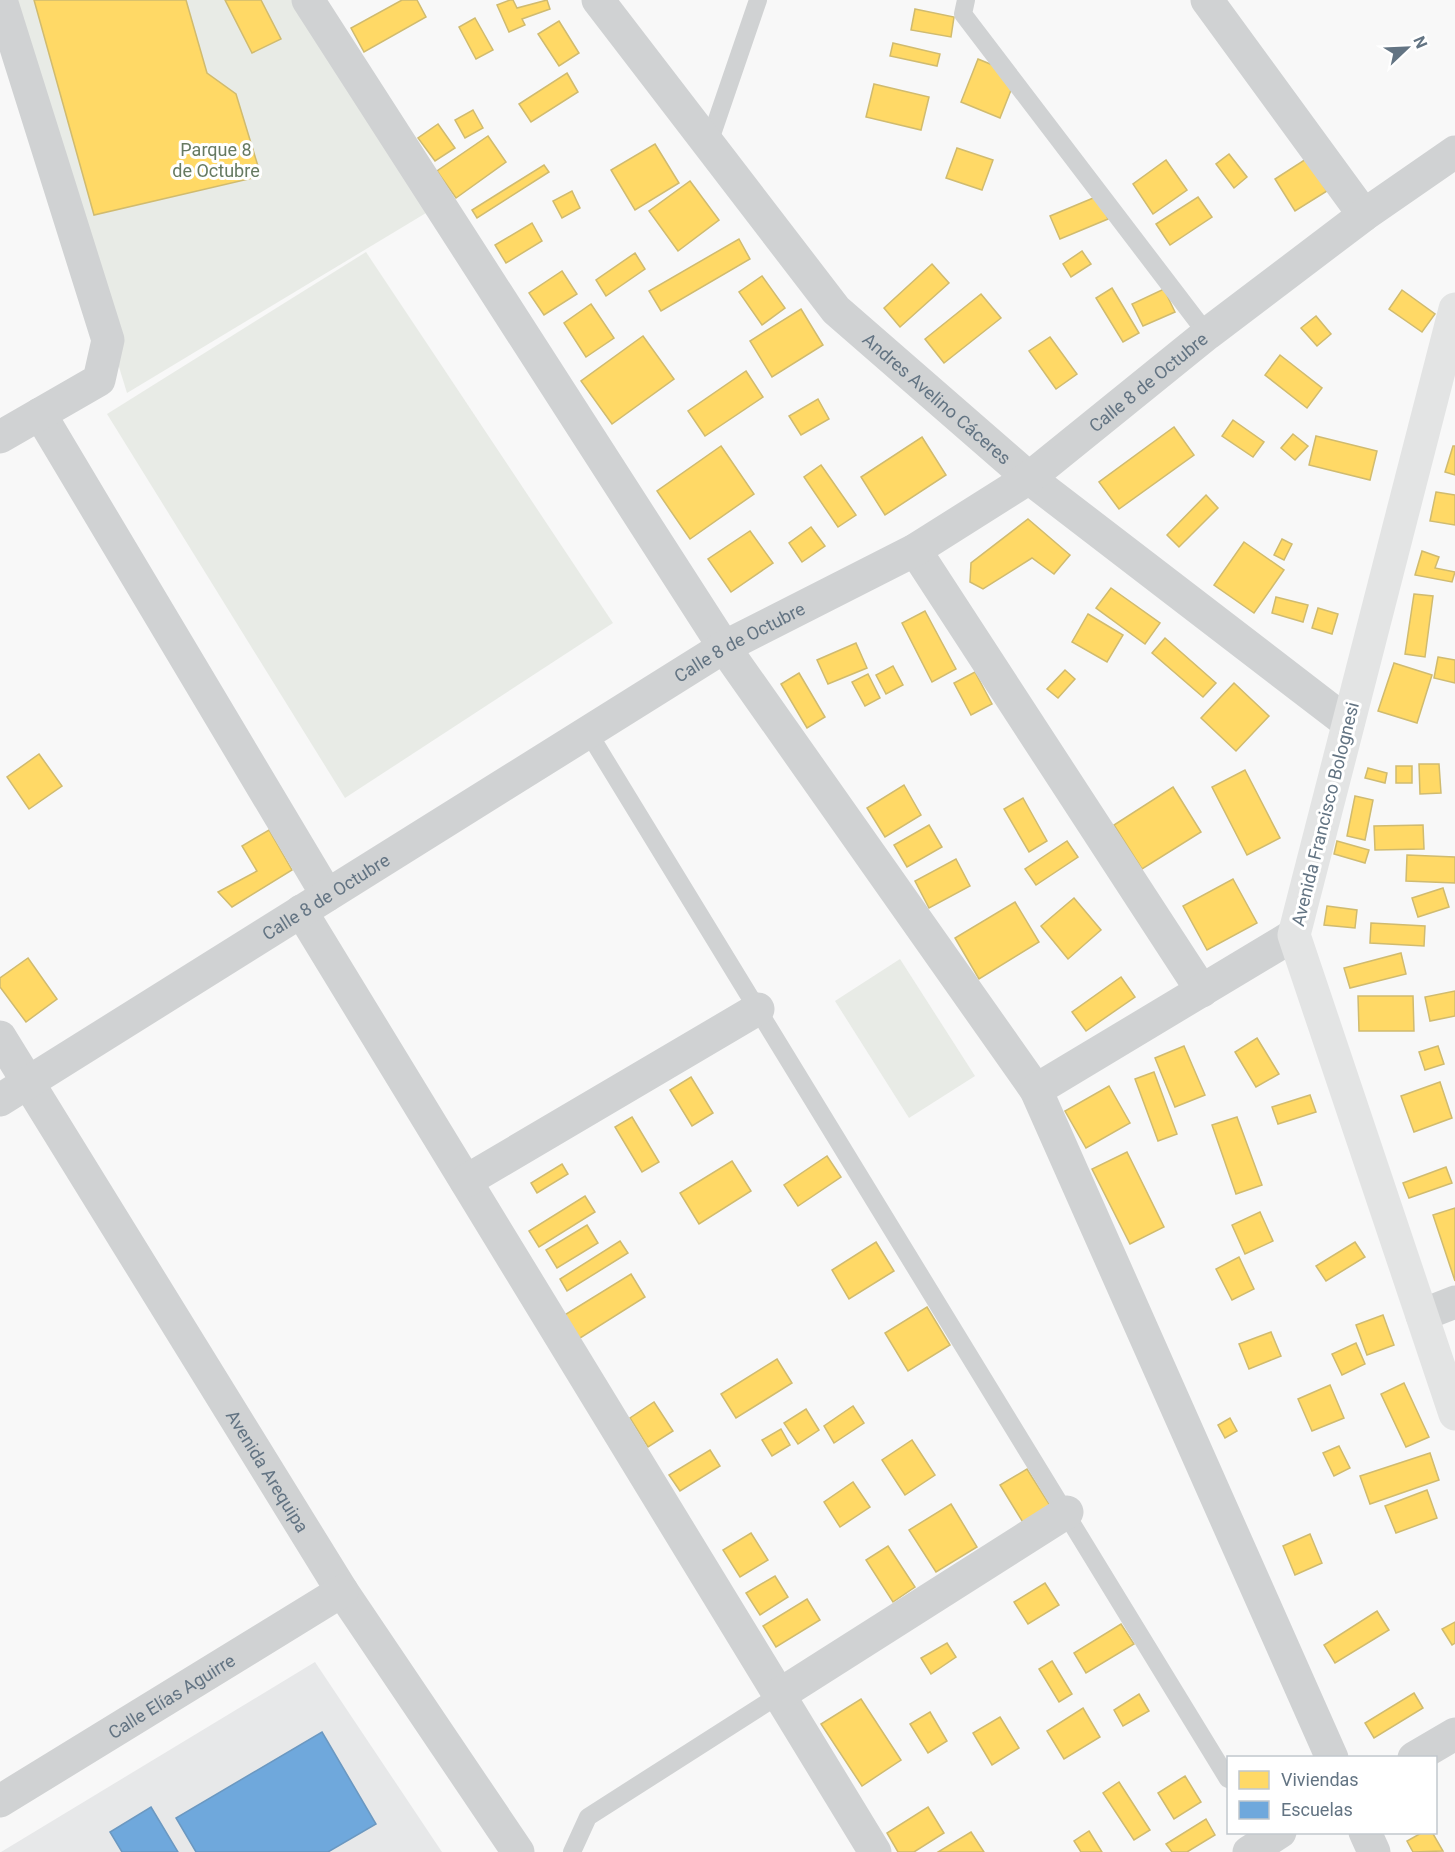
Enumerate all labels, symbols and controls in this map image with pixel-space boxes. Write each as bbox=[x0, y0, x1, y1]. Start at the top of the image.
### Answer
north arrow bbox=[1377, 18, 1437, 78]
text: N bbox=[1409, 33, 1431, 51]
park label: Parque 8 de Octubre bbox=[172, 139, 260, 181]
street label: Andres Avelino Cáceres bbox=[859, 328, 1015, 468]
street label: Calle 8 de Octubre bbox=[1084, 328, 1211, 436]
street label: Calle 8 de Octubre bbox=[670, 597, 808, 686]
street label: Avenida Francisco Bolognesi bbox=[1287, 700, 1363, 928]
street label: Calle 8 de Octubre bbox=[258, 849, 393, 944]
street label: Avenida Arequipa bbox=[222, 1406, 314, 1536]
street label: Calle Elías Aguirre bbox=[104, 1649, 238, 1743]
legend bbox=[1227, 1756, 1437, 1834]
text: Viviendas bbox=[1281, 1769, 1359, 1790]
text: Escuelas bbox=[1281, 1799, 1353, 1820]

